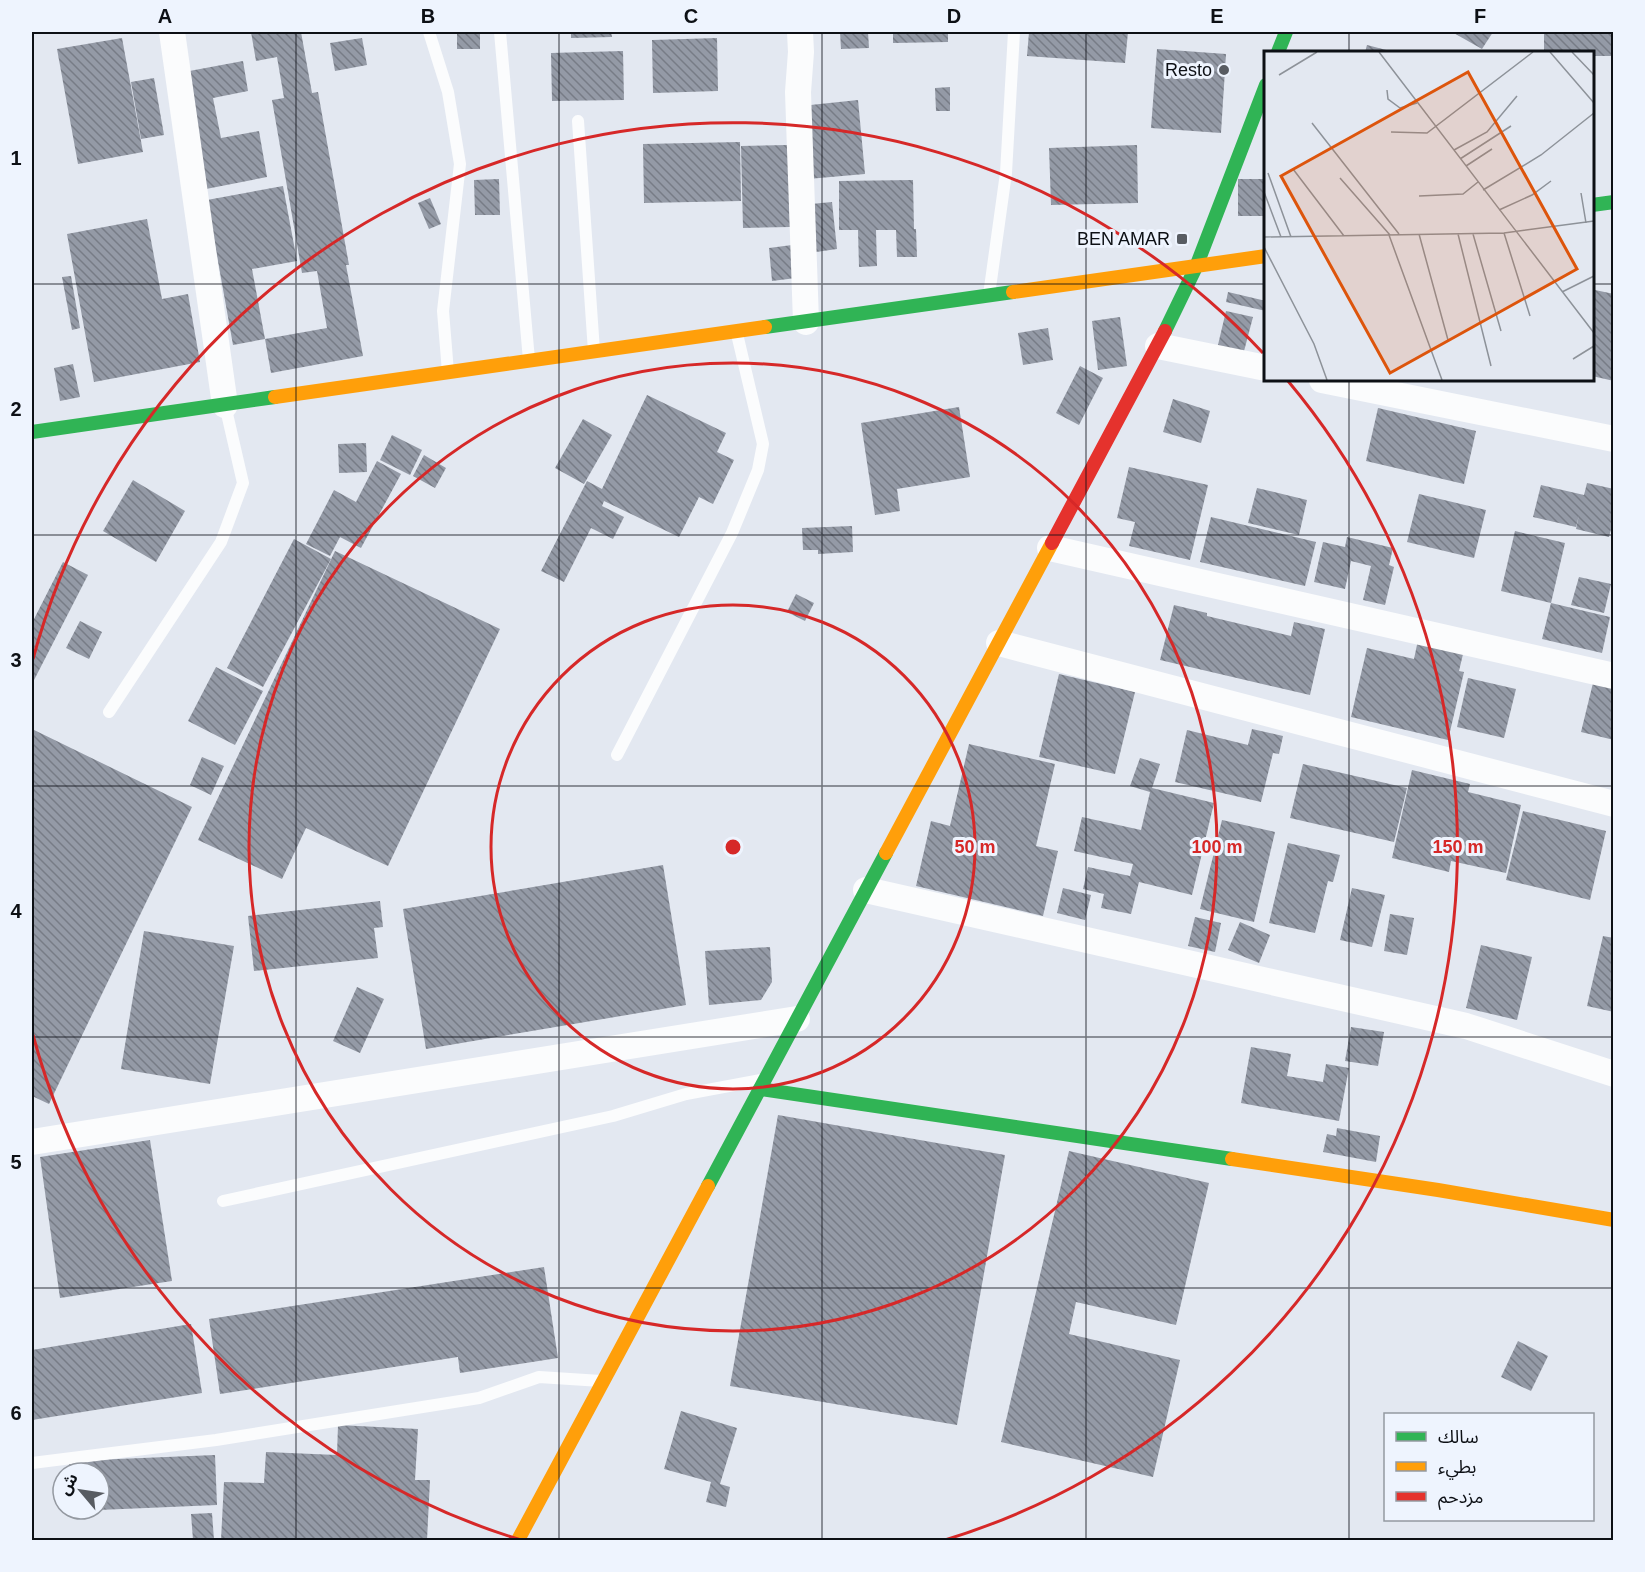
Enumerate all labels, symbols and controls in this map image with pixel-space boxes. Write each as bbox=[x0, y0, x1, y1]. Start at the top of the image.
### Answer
text: A bbox=[158, 5, 172, 27]
text: B bbox=[421, 5, 435, 27]
text: C bbox=[684, 5, 698, 27]
text: D bbox=[947, 5, 961, 27]
text: E bbox=[1210, 5, 1224, 27]
text: F bbox=[1474, 5, 1486, 27]
inset map bbox=[1264, 51, 1594, 381]
place label: Resto bbox=[1165, 60, 1212, 80]
marker: Resto bbox=[1217, 63, 1231, 77]
text: 1 bbox=[10, 147, 22, 169]
place label: BEN AMAR bbox=[1077, 229, 1170, 249]
marker: BEN AMAR bbox=[1175, 232, 1189, 246]
text: 2 bbox=[10, 398, 22, 420]
text: 3 bbox=[10, 649, 22, 671]
centre of rings bbox=[723, 837, 743, 857]
text: 50 m bbox=[954, 837, 996, 857]
text: 100 m bbox=[1191, 837, 1243, 857]
text: 150 m bbox=[1432, 837, 1484, 857]
text: 4 bbox=[10, 900, 22, 922]
text: 5 bbox=[10, 1151, 22, 1173]
text: 6 bbox=[10, 1402, 22, 1424]
legend bbox=[1384, 1413, 1594, 1521]
text: سالك bbox=[1438, 1427, 1479, 1447]
text: بطيء bbox=[1438, 1457, 1476, 1480]
north arrow bbox=[51, 1461, 111, 1521]
text: ش bbox=[56, 1470, 82, 1498]
text: مزدحم bbox=[1438, 1487, 1483, 1510]

